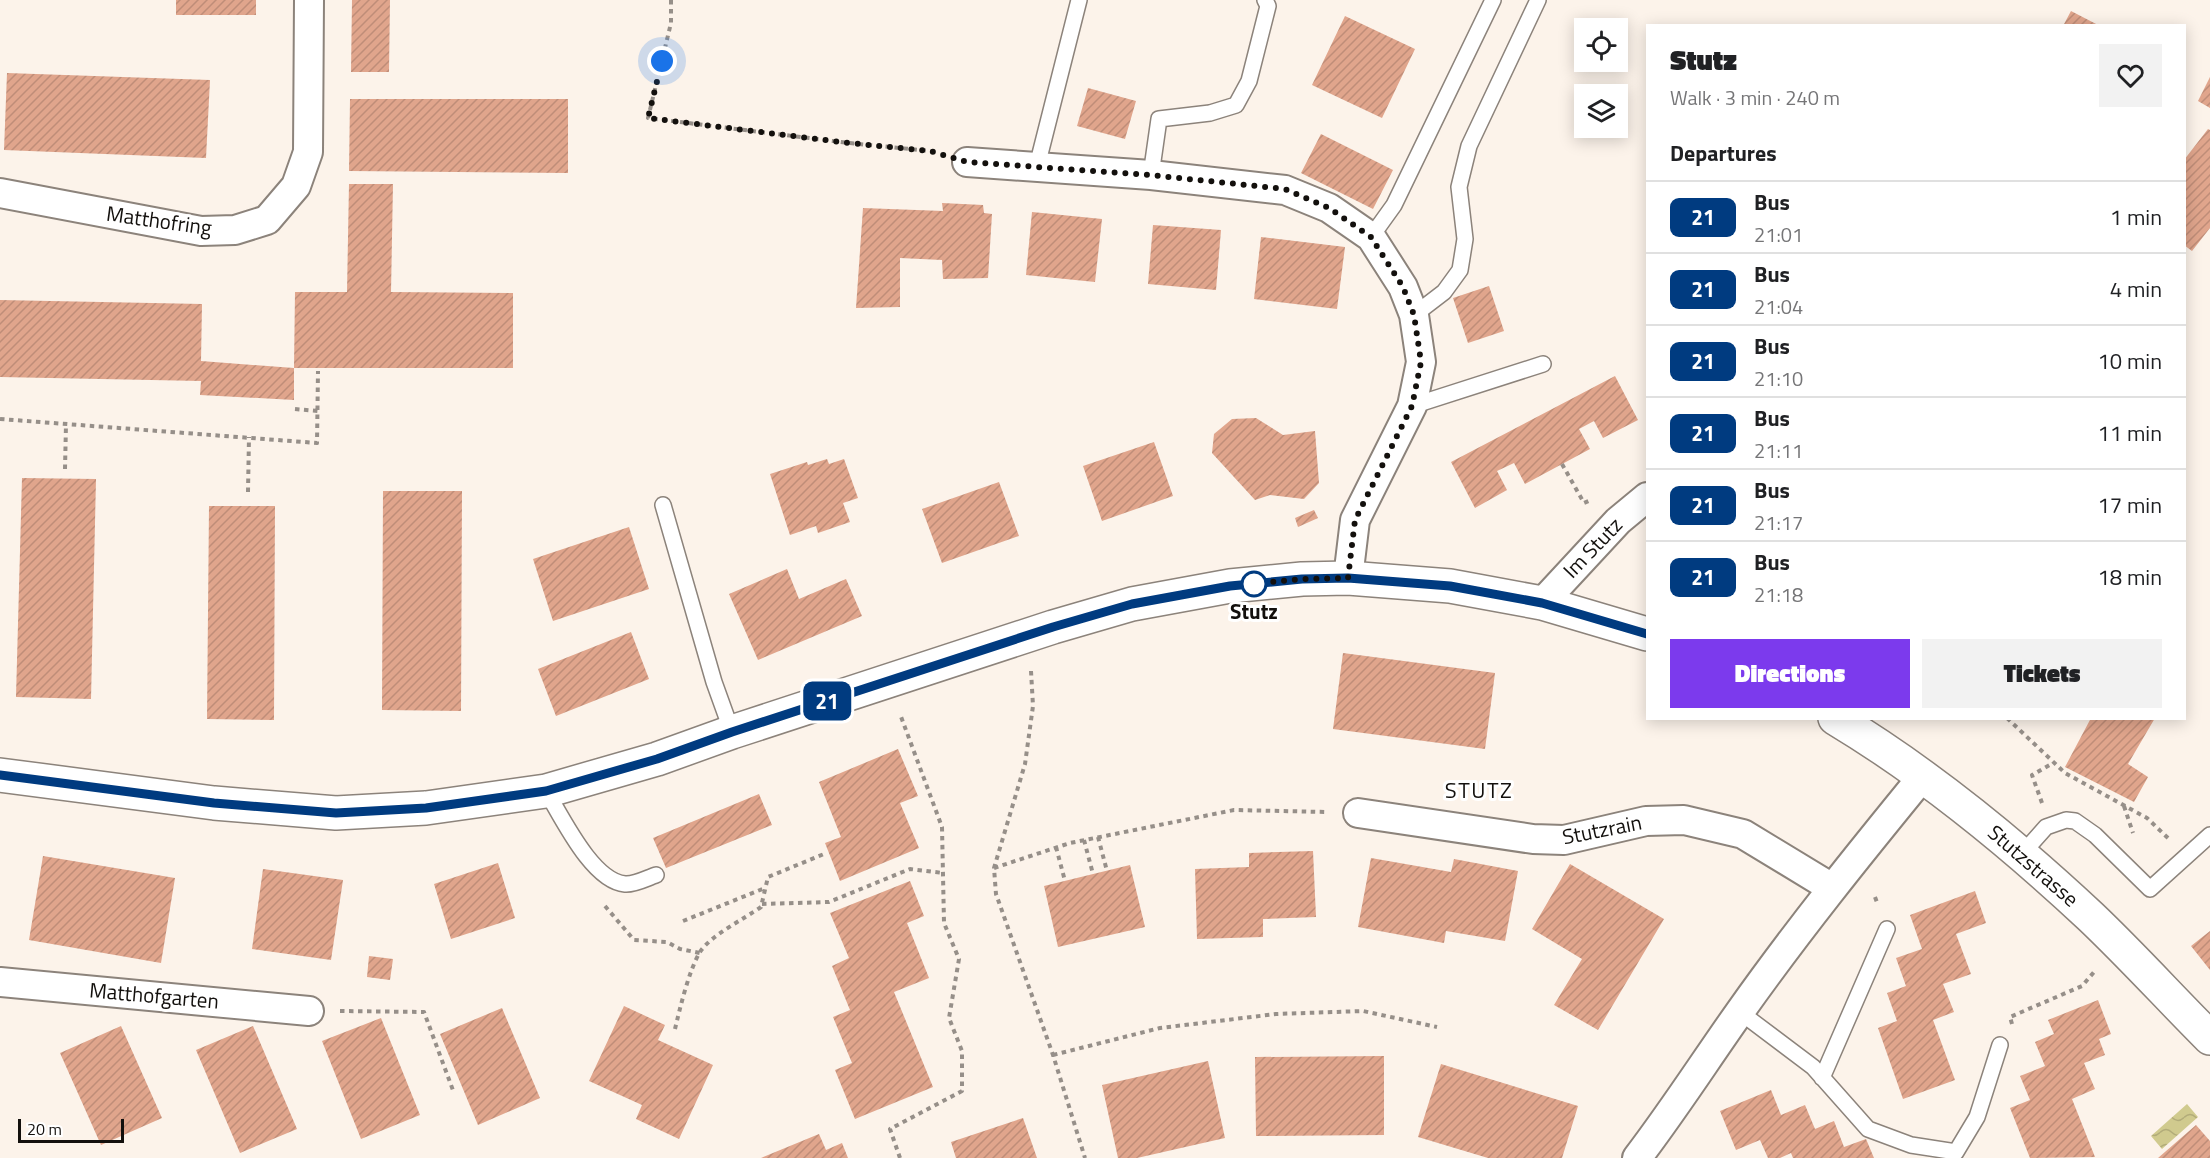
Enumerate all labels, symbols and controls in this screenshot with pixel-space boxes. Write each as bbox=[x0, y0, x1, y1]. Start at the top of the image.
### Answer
map controls bbox=[1574, 18, 1628, 138]
button: locate bbox=[1574, 18, 1628, 72]
text: Stutz bbox=[1670, 38, 1737, 81]
button: heart bbox=[2099, 44, 2162, 107]
your location bbox=[647, 46, 677, 76]
text: Walk · 3 min · 240 m bbox=[1670, 82, 1840, 113]
button: layers bbox=[1574, 84, 1628, 138]
text: Departures bbox=[1670, 136, 1777, 170]
text: Bus bbox=[1754, 185, 1790, 219]
street label: Matthofring bbox=[104, 197, 214, 243]
text: 1 min bbox=[2110, 200, 2162, 234]
text: 21 bbox=[1691, 201, 1715, 233]
text: 21:01 bbox=[1754, 219, 1803, 250]
text: Bus bbox=[1754, 257, 1790, 291]
text: 4 min bbox=[2110, 272, 2162, 306]
text: 21 bbox=[1691, 273, 1715, 305]
text: 21:04 bbox=[1754, 291, 1803, 322]
text: Bus bbox=[1754, 329, 1790, 363]
text: 10 min bbox=[2097, 344, 2162, 378]
text: 21 bbox=[1691, 345, 1715, 377]
text: 21:10 bbox=[1754, 363, 1803, 394]
text: Bus bbox=[1754, 401, 1790, 435]
text: 11 min bbox=[2097, 416, 2162, 450]
text: 21 bbox=[1691, 417, 1715, 449]
text: 21:11 bbox=[1754, 435, 1803, 466]
text: Bus bbox=[1754, 473, 1790, 507]
text: 17 min bbox=[2097, 488, 2162, 522]
text: 21 bbox=[1691, 489, 1715, 521]
text: 21:17 bbox=[1754, 507, 1803, 538]
street label: Im Stutz bbox=[1555, 510, 1629, 585]
text: Bus bbox=[1754, 545, 1790, 579]
text: 18 min bbox=[2097, 560, 2162, 594]
text: 21 bbox=[1691, 561, 1715, 593]
marker: Stutz bbox=[1241, 571, 1267, 597]
text: 21:18 bbox=[1754, 579, 1803, 610]
place label: Stutz bbox=[1230, 595, 1278, 627]
button: Directions bbox=[1670, 639, 1910, 708]
button: Tickets bbox=[1922, 639, 2162, 708]
line badge: 21 bbox=[800, 682, 854, 720]
text: 21 bbox=[815, 685, 839, 717]
district label: STUTZ bbox=[1445, 773, 1513, 807]
street label: Stutzrain bbox=[1559, 806, 1644, 852]
street label: Stutzstrasse bbox=[1981, 817, 2086, 914]
street label: Matthofgarten bbox=[88, 973, 220, 1017]
scale bar bbox=[18, 1116, 124, 1144]
text: 20 m bbox=[27, 1117, 62, 1141]

